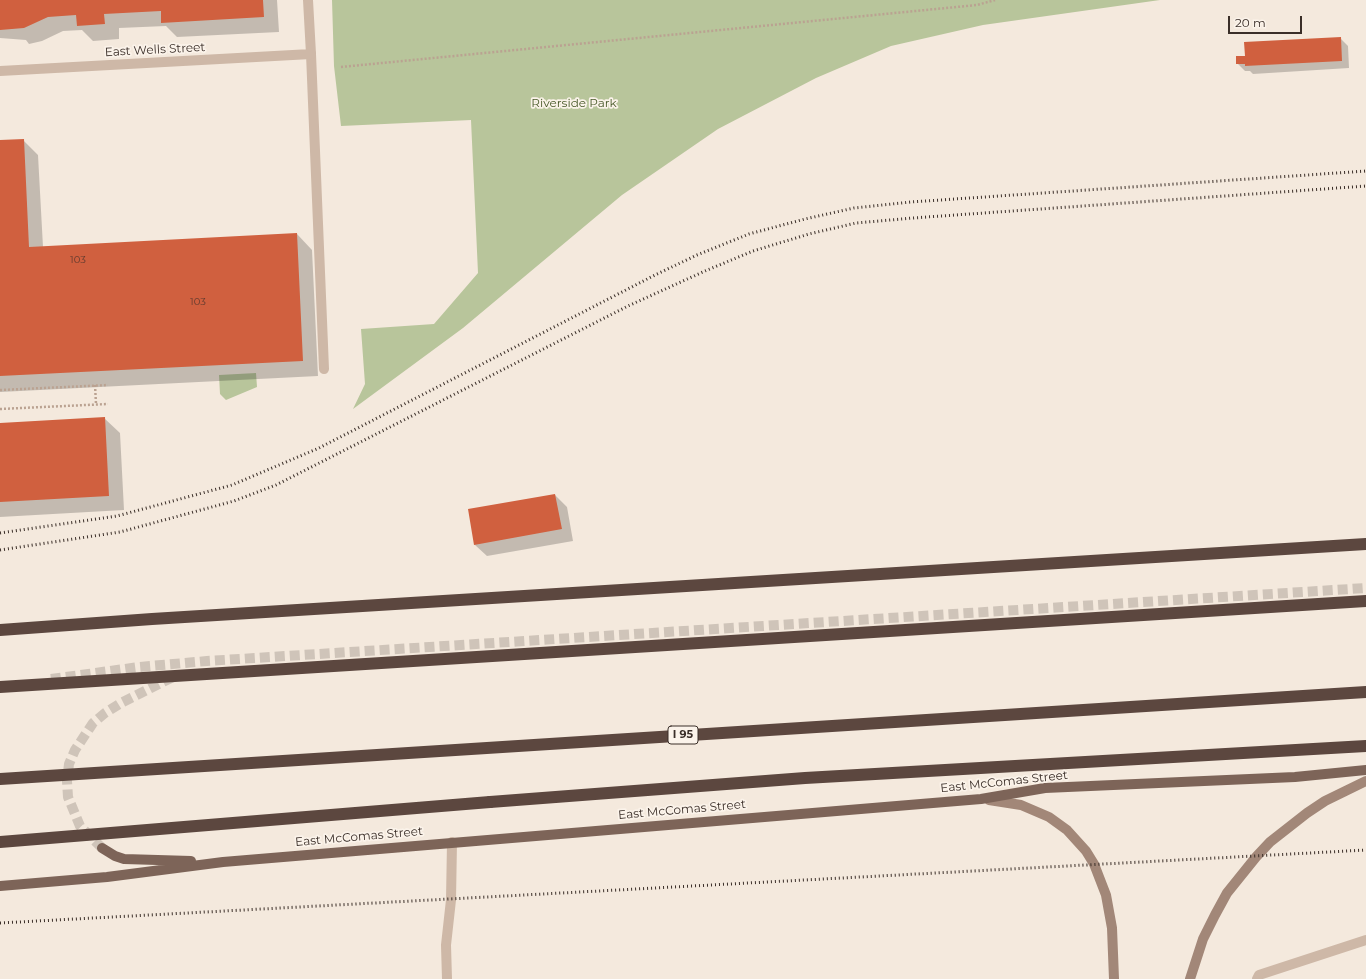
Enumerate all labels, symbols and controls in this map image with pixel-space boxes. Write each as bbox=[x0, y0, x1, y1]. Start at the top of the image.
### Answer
scale bar bbox=[1230, 8, 1304, 34]
text: 20 m bbox=[1235, 15, 1266, 30]
street label: East Wells Street bbox=[104, 40, 206, 60]
park label: Riverside Park bbox=[531, 96, 617, 110]
house number: 103 bbox=[70, 254, 86, 266]
house number: 103 bbox=[190, 296, 206, 308]
road number: I 95 bbox=[668, 726, 698, 744]
street label: East McComas Street bbox=[940, 768, 1068, 796]
street label: East McComas Street bbox=[618, 797, 746, 823]
street label: East McComas Street bbox=[295, 824, 423, 850]

